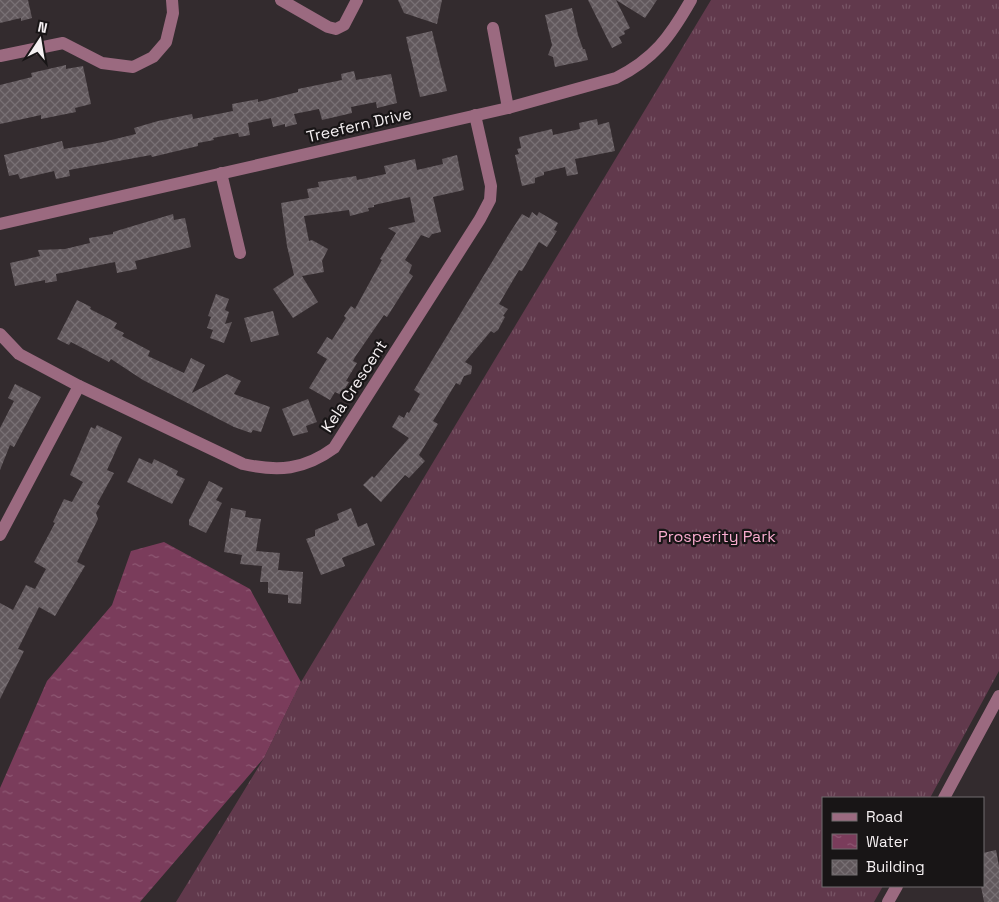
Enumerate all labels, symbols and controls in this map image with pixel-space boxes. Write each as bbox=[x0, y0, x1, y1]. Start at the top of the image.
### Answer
north arrow bbox=[15, 15, 65, 65]
text: N bbox=[36, 18, 49, 37]
street label: Treefern Drive bbox=[305, 103, 413, 147]
street label: Kela Crescent bbox=[316, 336, 392, 436]
park label: Prosperity Park bbox=[658, 526, 776, 547]
legend bbox=[822, 797, 984, 887]
text: Road bbox=[866, 807, 903, 826]
text: Water bbox=[866, 832, 909, 851]
text: Building bbox=[866, 857, 925, 876]

